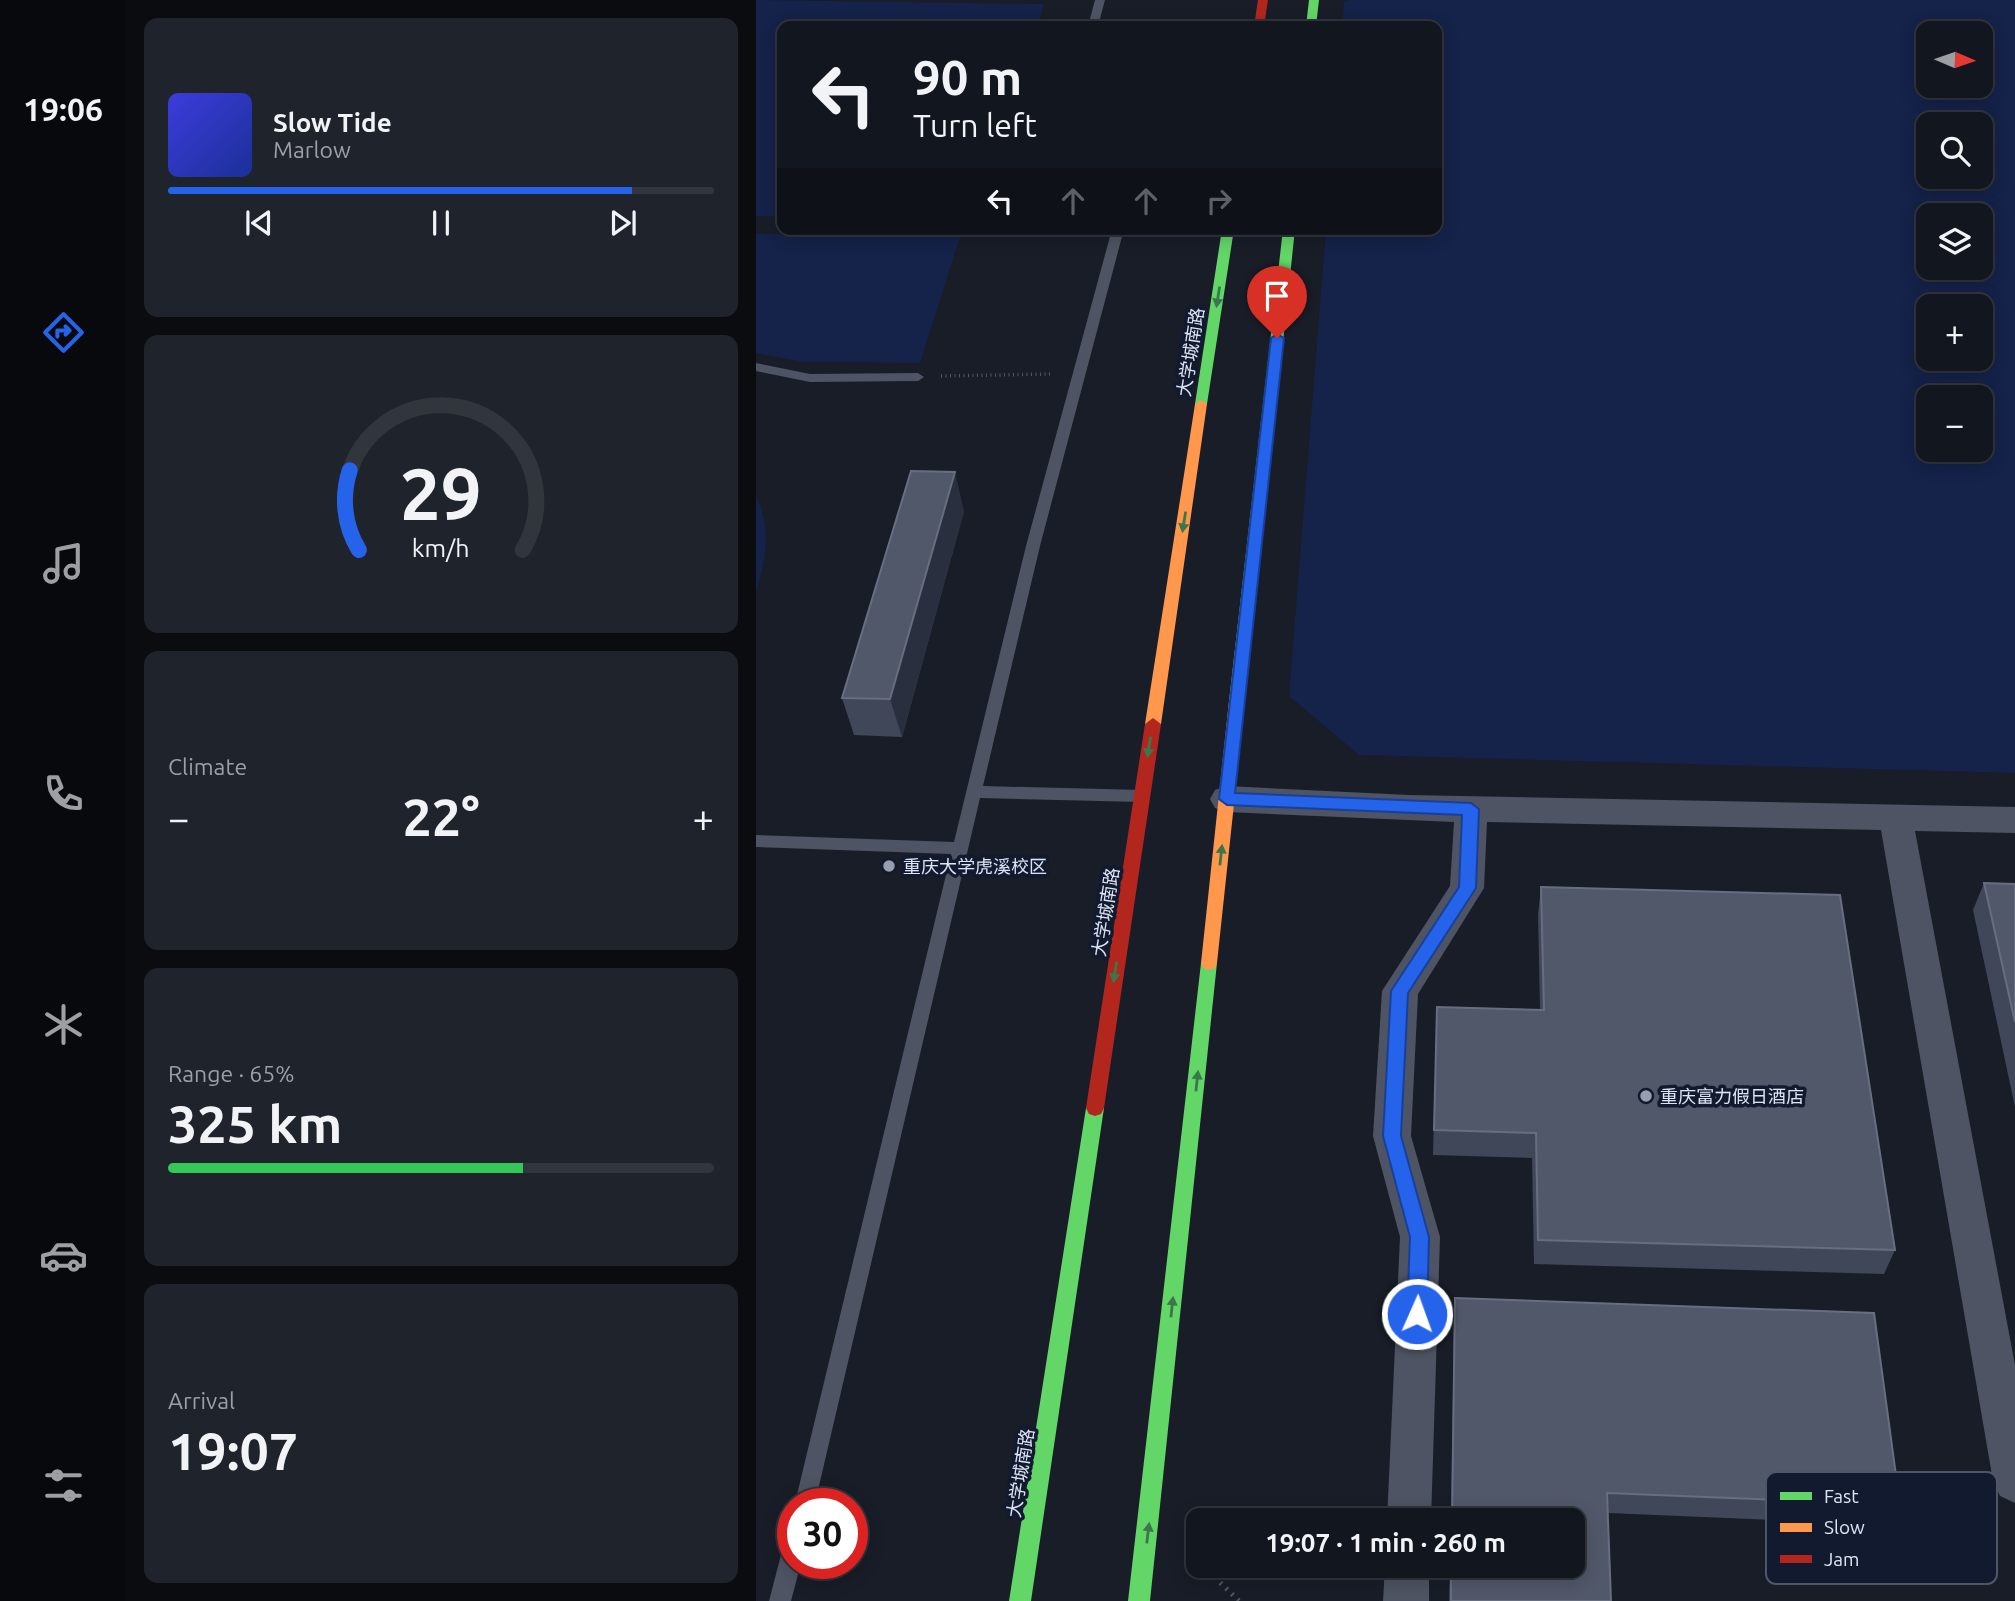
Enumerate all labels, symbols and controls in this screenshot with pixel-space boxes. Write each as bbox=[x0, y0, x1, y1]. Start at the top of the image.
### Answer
north arrow bbox=[1916, 21, 1993, 98]
map controls bbox=[1916, 21, 1993, 462]
icon: left bbox=[798, 49, 889, 140]
text: 90 m bbox=[913, 49, 1022, 104]
text: 19:06 bbox=[23, 91, 103, 127]
text: Turn left bbox=[913, 107, 1037, 143]
text: Slow Tide bbox=[273, 108, 392, 137]
button: search bbox=[1916, 112, 1993, 189]
text: Marlow bbox=[273, 137, 351, 162]
icon: left bbox=[981, 182, 1019, 220]
icon: ahead bbox=[1054, 182, 1092, 220]
icon: ahead bbox=[1127, 182, 1165, 220]
icon: right bbox=[1200, 182, 1238, 220]
button: layers bbox=[1916, 203, 1993, 280]
icon: previous bbox=[240, 204, 278, 242]
icon: pause bbox=[422, 204, 460, 242]
icon: next bbox=[604, 204, 642, 242]
pin bbox=[1247, 266, 1307, 338]
icon: arrive bbox=[1258, 277, 1296, 315]
one-way arrow bbox=[1212, 286, 1223, 308]
button: + bbox=[1916, 294, 1993, 371]
street label: 大学城南路 bbox=[1173, 306, 1207, 398]
icon: directions bbox=[39, 308, 88, 357]
button: − bbox=[1916, 385, 1993, 462]
text: 29 bbox=[400, 452, 482, 534]
one-way arrow bbox=[1178, 511, 1189, 533]
text: km/h bbox=[412, 534, 470, 562]
icon: music bbox=[39, 539, 88, 588]
one-way arrow bbox=[1144, 736, 1155, 758]
text: Climate bbox=[168, 754, 247, 779]
icon: phone bbox=[39, 769, 88, 818]
text: 22° bbox=[402, 788, 480, 846]
text: − bbox=[168, 797, 189, 839]
text: + bbox=[693, 797, 714, 839]
one-way arrow bbox=[1216, 844, 1227, 866]
place label: 重庆大学虎溪校区 bbox=[903, 856, 1047, 876]
marker: 重庆大学虎溪校区 bbox=[881, 858, 897, 874]
street label: 大学城南路 bbox=[1088, 866, 1122, 958]
one-way arrow bbox=[1110, 961, 1121, 983]
icon: climate bbox=[39, 1000, 88, 1049]
text: Range · 65% bbox=[168, 1061, 295, 1086]
one-way arrow bbox=[1191, 1070, 1202, 1092]
place label: 重庆富力假日酒店 bbox=[1660, 1086, 1804, 1106]
marker: 重庆富力假日酒店 bbox=[1638, 1088, 1654, 1104]
text: 325 km bbox=[168, 1095, 342, 1153]
icon: car bbox=[39, 1231, 88, 1280]
position arrow bbox=[1380, 1277, 1454, 1351]
one-way arrow bbox=[1167, 1296, 1178, 1318]
text: Arrival bbox=[168, 1388, 235, 1413]
text: 19:07 bbox=[168, 1422, 298, 1480]
street label: 大学城南路 bbox=[1003, 1427, 1037, 1519]
icon: filters bbox=[39, 1461, 88, 1510]
legend bbox=[1766, 1472, 1997, 1584]
text: Fast bbox=[1824, 1485, 1859, 1507]
speed limit sign: 30 bbox=[777, 1488, 868, 1579]
text: Slow bbox=[1824, 1516, 1865, 1538]
one-way arrow bbox=[1142, 1522, 1153, 1544]
text: 19:07 · 1 min · 260 m bbox=[1265, 1528, 1506, 1557]
text: Jam bbox=[1824, 1548, 1860, 1570]

